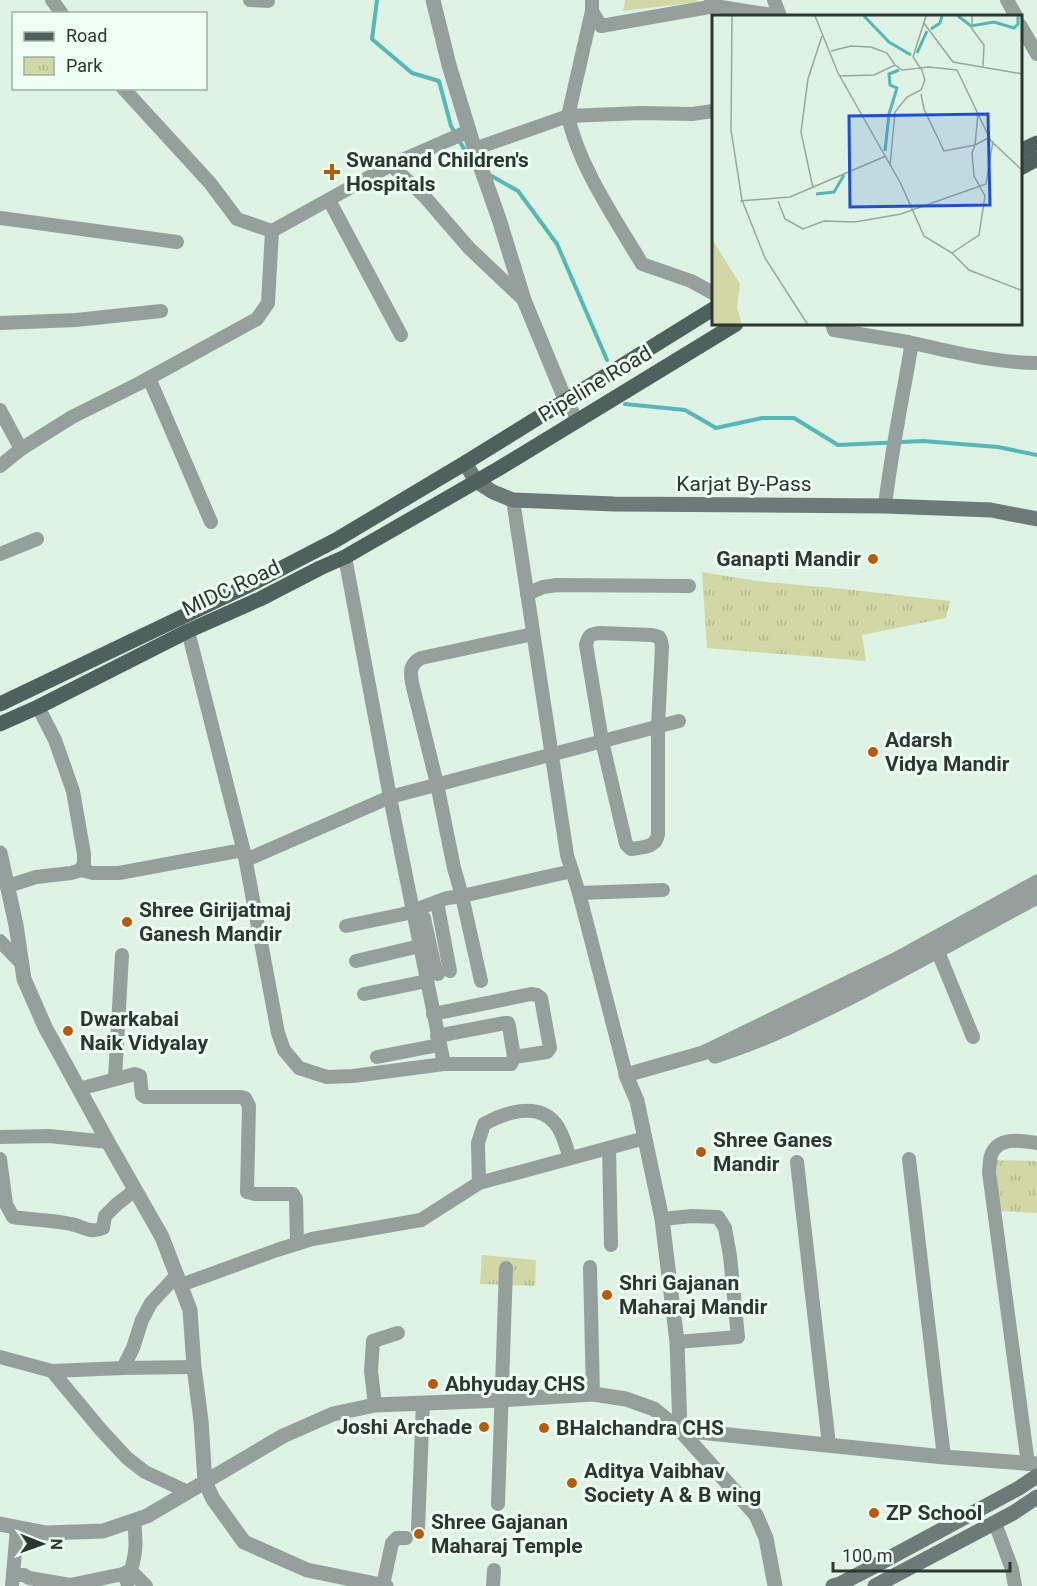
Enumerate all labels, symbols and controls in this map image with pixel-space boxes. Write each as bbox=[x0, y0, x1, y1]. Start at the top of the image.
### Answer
legend bbox=[12, 12, 207, 90]
inset map bbox=[712, 15, 1022, 326]
text: Road bbox=[66, 25, 107, 46]
text: Park bbox=[66, 55, 103, 76]
place label: Swanand Children's Hospitals bbox=[346, 148, 529, 196]
marker: Swanand Children's Hospitals bbox=[323, 163, 341, 181]
street label: Pipeline Road bbox=[534, 341, 656, 427]
street label: Karjat By-Pass bbox=[676, 472, 812, 496]
place label: Ganapti Mandir bbox=[716, 547, 861, 571]
marker: Ganapti Mandir bbox=[866, 552, 880, 566]
street label: MIDC Road bbox=[178, 555, 284, 621]
place label: Adarsh Vidya Mandir bbox=[885, 728, 1010, 776]
marker: Adarsh Vidya Mandir bbox=[866, 745, 880, 759]
place label: Shree Girijatmaj Ganesh Mandir bbox=[139, 898, 291, 946]
marker: Shree Girijatmaj Ganesh Mandir bbox=[120, 915, 134, 929]
place label: Dwarkabai Naik Vidyalay bbox=[80, 1007, 208, 1055]
marker: Dwarkabai Naik Vidyalay bbox=[61, 1024, 75, 1038]
place label: Shree Ganes Mandir bbox=[713, 1128, 833, 1176]
marker: Shree Ganes Mandir bbox=[694, 1145, 708, 1159]
place label: Shri Gajanan Maharaj Mandir bbox=[619, 1271, 768, 1319]
marker: Shri Gajanan Maharaj Mandir bbox=[600, 1288, 614, 1302]
place label: Abhyuday CHS bbox=[445, 1372, 585, 1396]
marker: Abhyuday CHS bbox=[426, 1377, 440, 1391]
place label: Joshi Archade bbox=[336, 1415, 472, 1439]
place label: BHalchandra CHS bbox=[556, 1416, 724, 1440]
marker: Joshi Archade bbox=[477, 1420, 491, 1434]
marker: BHalchandra CHS bbox=[537, 1421, 551, 1435]
place label: Aditya Vaibhav Society A & B wing bbox=[584, 1459, 761, 1507]
marker: Aditya Vaibhav Society A & B wing bbox=[565, 1476, 579, 1490]
place label: ZP School bbox=[886, 1501, 982, 1525]
marker: ZP School bbox=[867, 1506, 881, 1520]
place label: Shree Gajanan Maharaj Temple bbox=[431, 1510, 583, 1558]
north arrow bbox=[12, 1514, 72, 1574]
marker: Shree Gajanan Maharaj Temple bbox=[412, 1527, 426, 1541]
scale bar bbox=[833, 1535, 1010, 1573]
text: N bbox=[47, 1538, 66, 1550]
text: 100 m bbox=[842, 1545, 893, 1566]

